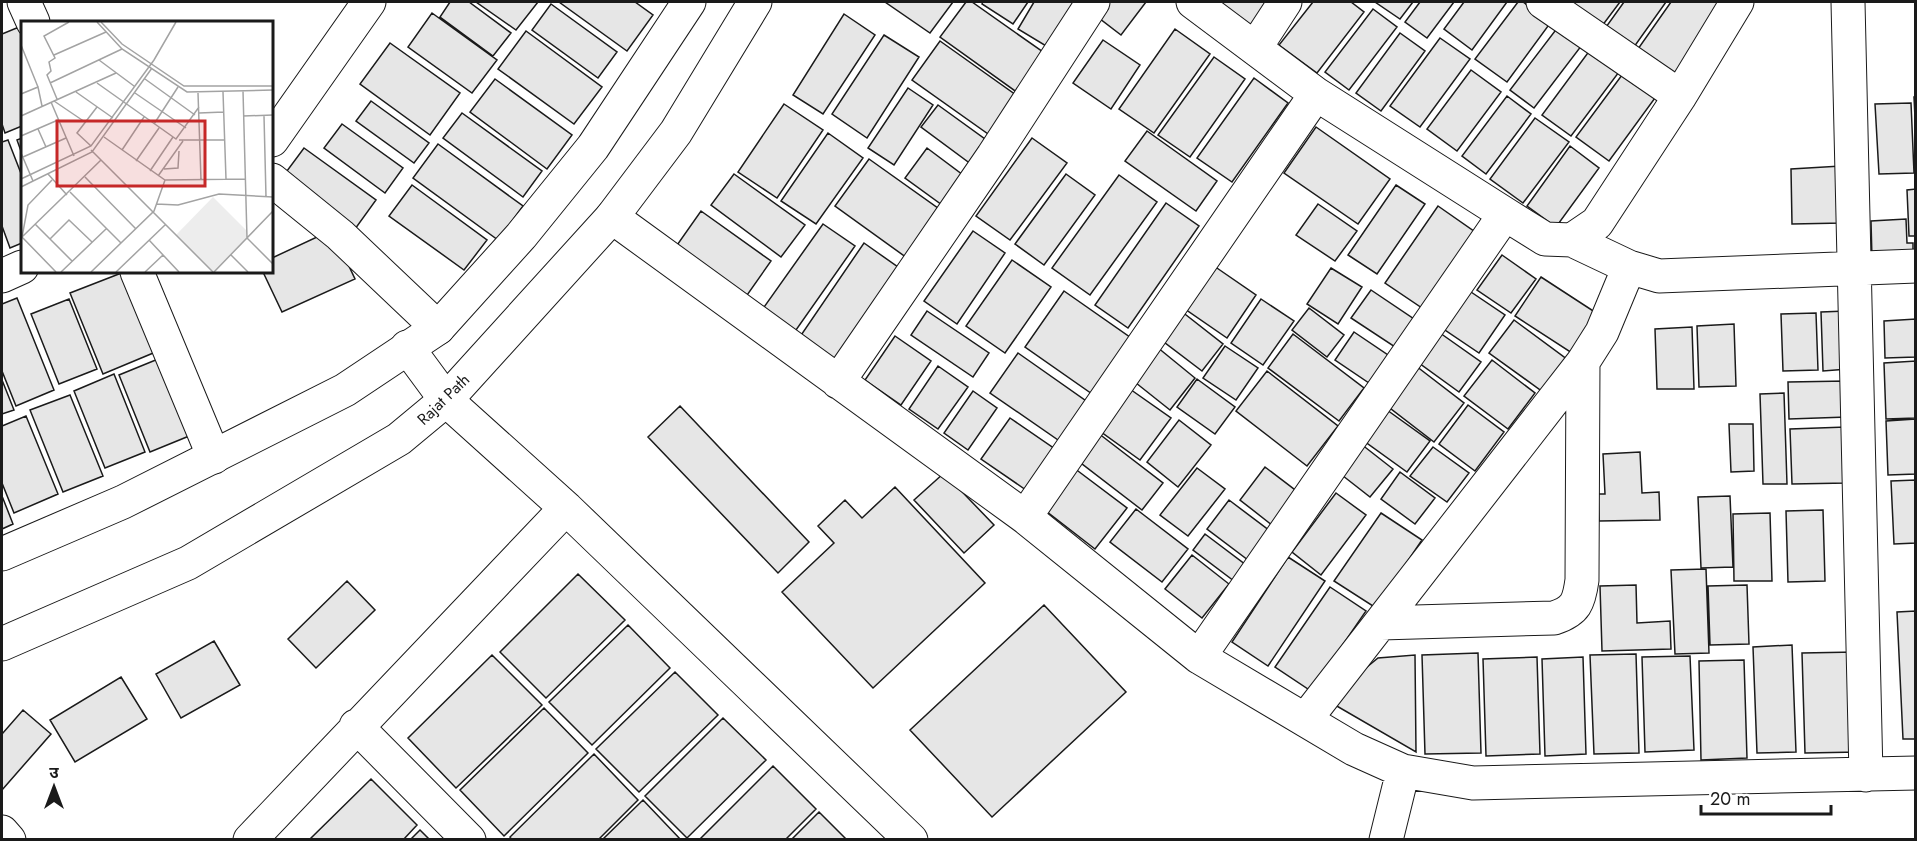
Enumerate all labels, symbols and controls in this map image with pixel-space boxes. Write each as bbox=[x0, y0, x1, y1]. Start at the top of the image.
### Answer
inset map bbox=[21, 21, 273, 273]
street label: Rajat Path bbox=[412, 368, 475, 430]
north arrow bbox=[24, 757, 84, 817]
text: उ bbox=[49, 761, 59, 784]
scale bar bbox=[1701, 778, 1832, 816]
text: 20 m bbox=[1710, 786, 1750, 812]

